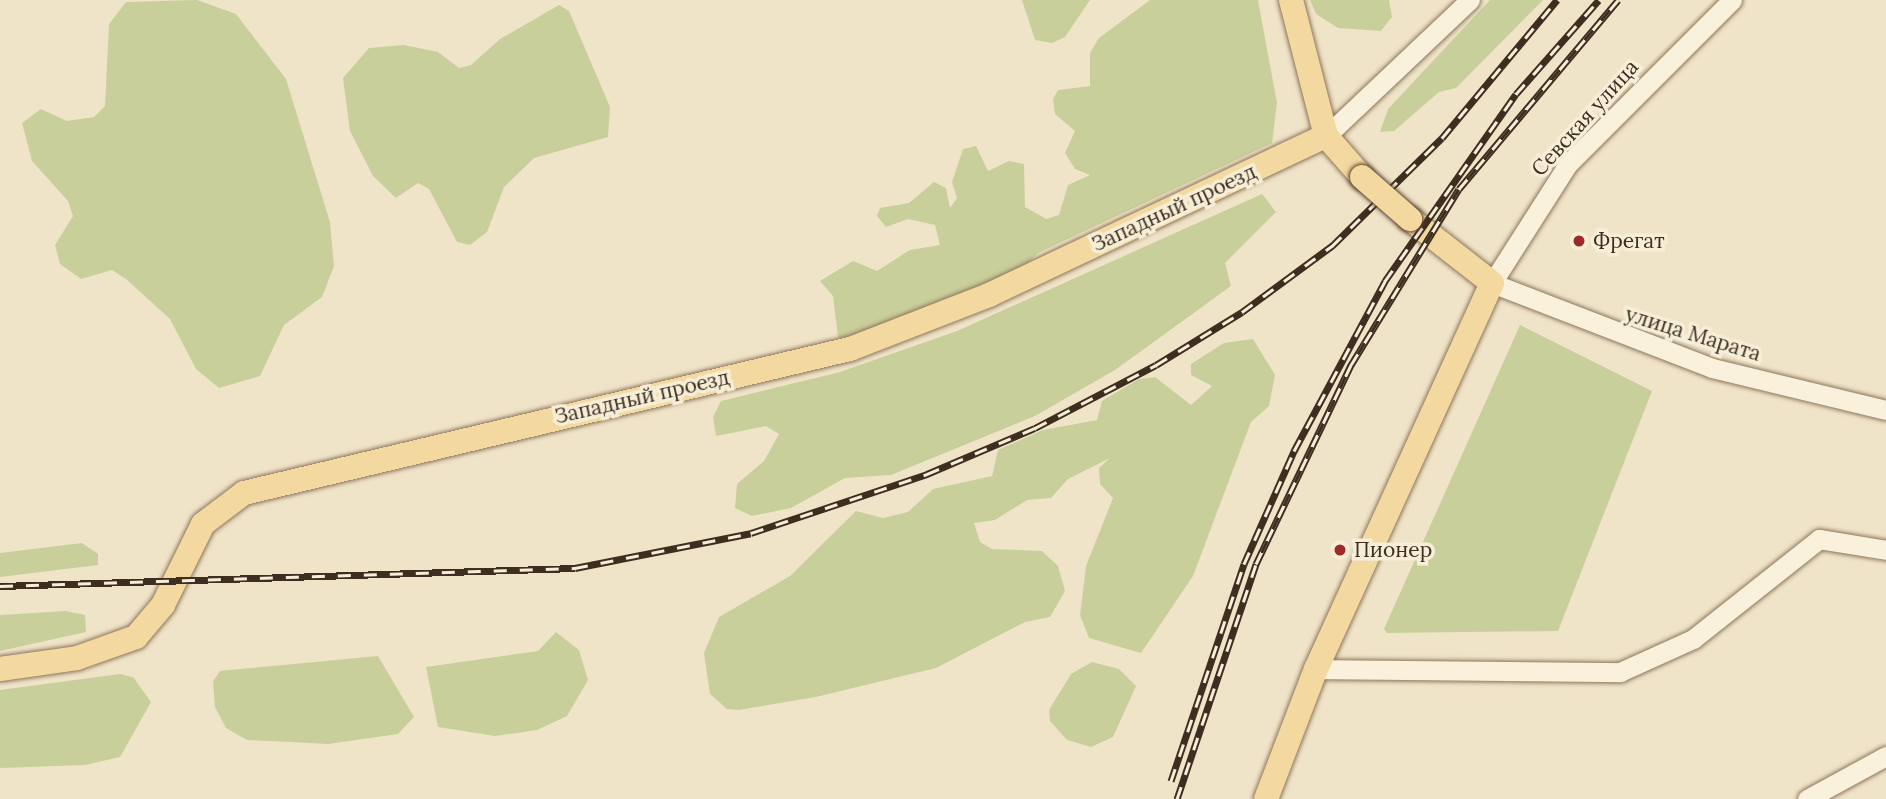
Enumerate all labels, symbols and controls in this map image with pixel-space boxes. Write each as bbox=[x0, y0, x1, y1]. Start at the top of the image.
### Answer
street label: Севская улица bbox=[1526, 55, 1644, 181]
street label: Западный проезд bbox=[1088, 159, 1260, 257]
place label: Фрегат bbox=[1593, 228, 1665, 254]
marker: Фрегат bbox=[1571, 233, 1587, 249]
street label: улица Марата bbox=[1622, 301, 1764, 367]
street label: Западный проезд bbox=[552, 365, 732, 429]
place label: Пионер bbox=[1354, 537, 1432, 563]
marker: Пионер bbox=[1332, 542, 1348, 558]

